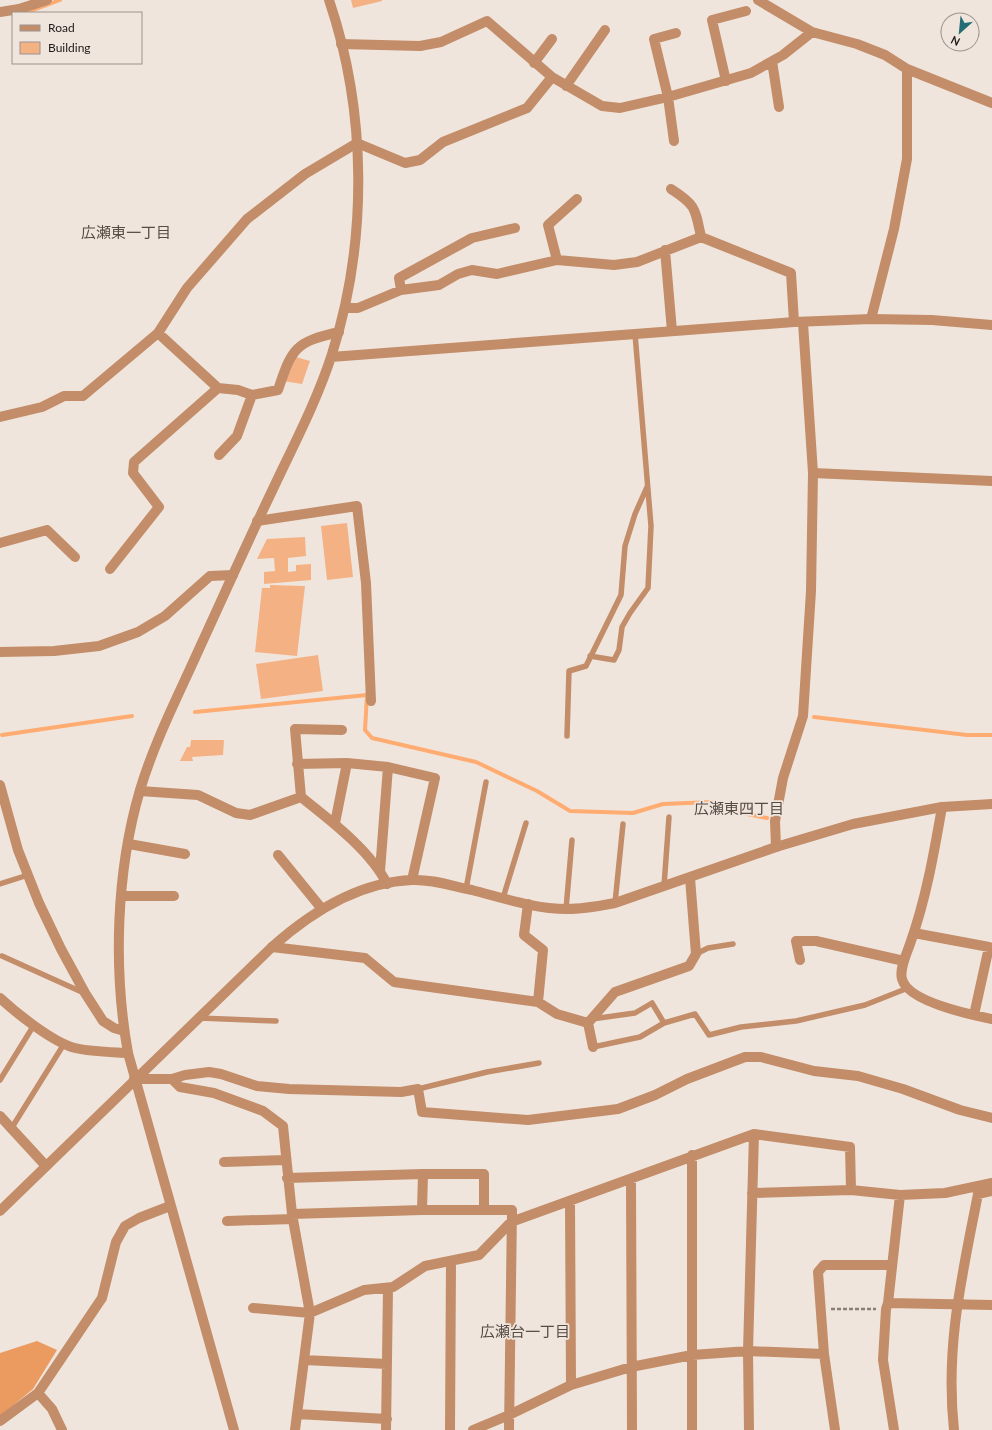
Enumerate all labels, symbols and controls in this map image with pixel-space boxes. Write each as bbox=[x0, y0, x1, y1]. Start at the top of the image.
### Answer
legend bbox=[12, 12, 142, 64]
north arrow bbox=[940, 12, 980, 52]
text: Road bbox=[48, 20, 75, 35]
text: N bbox=[949, 34, 962, 49]
text: Building bbox=[48, 40, 91, 55]
district label: 広瀬東一丁目 bbox=[81, 223, 171, 241]
district label: 広瀬東四丁目 bbox=[694, 799, 784, 817]
district label: 広瀬台一丁目 bbox=[480, 1322, 570, 1340]

